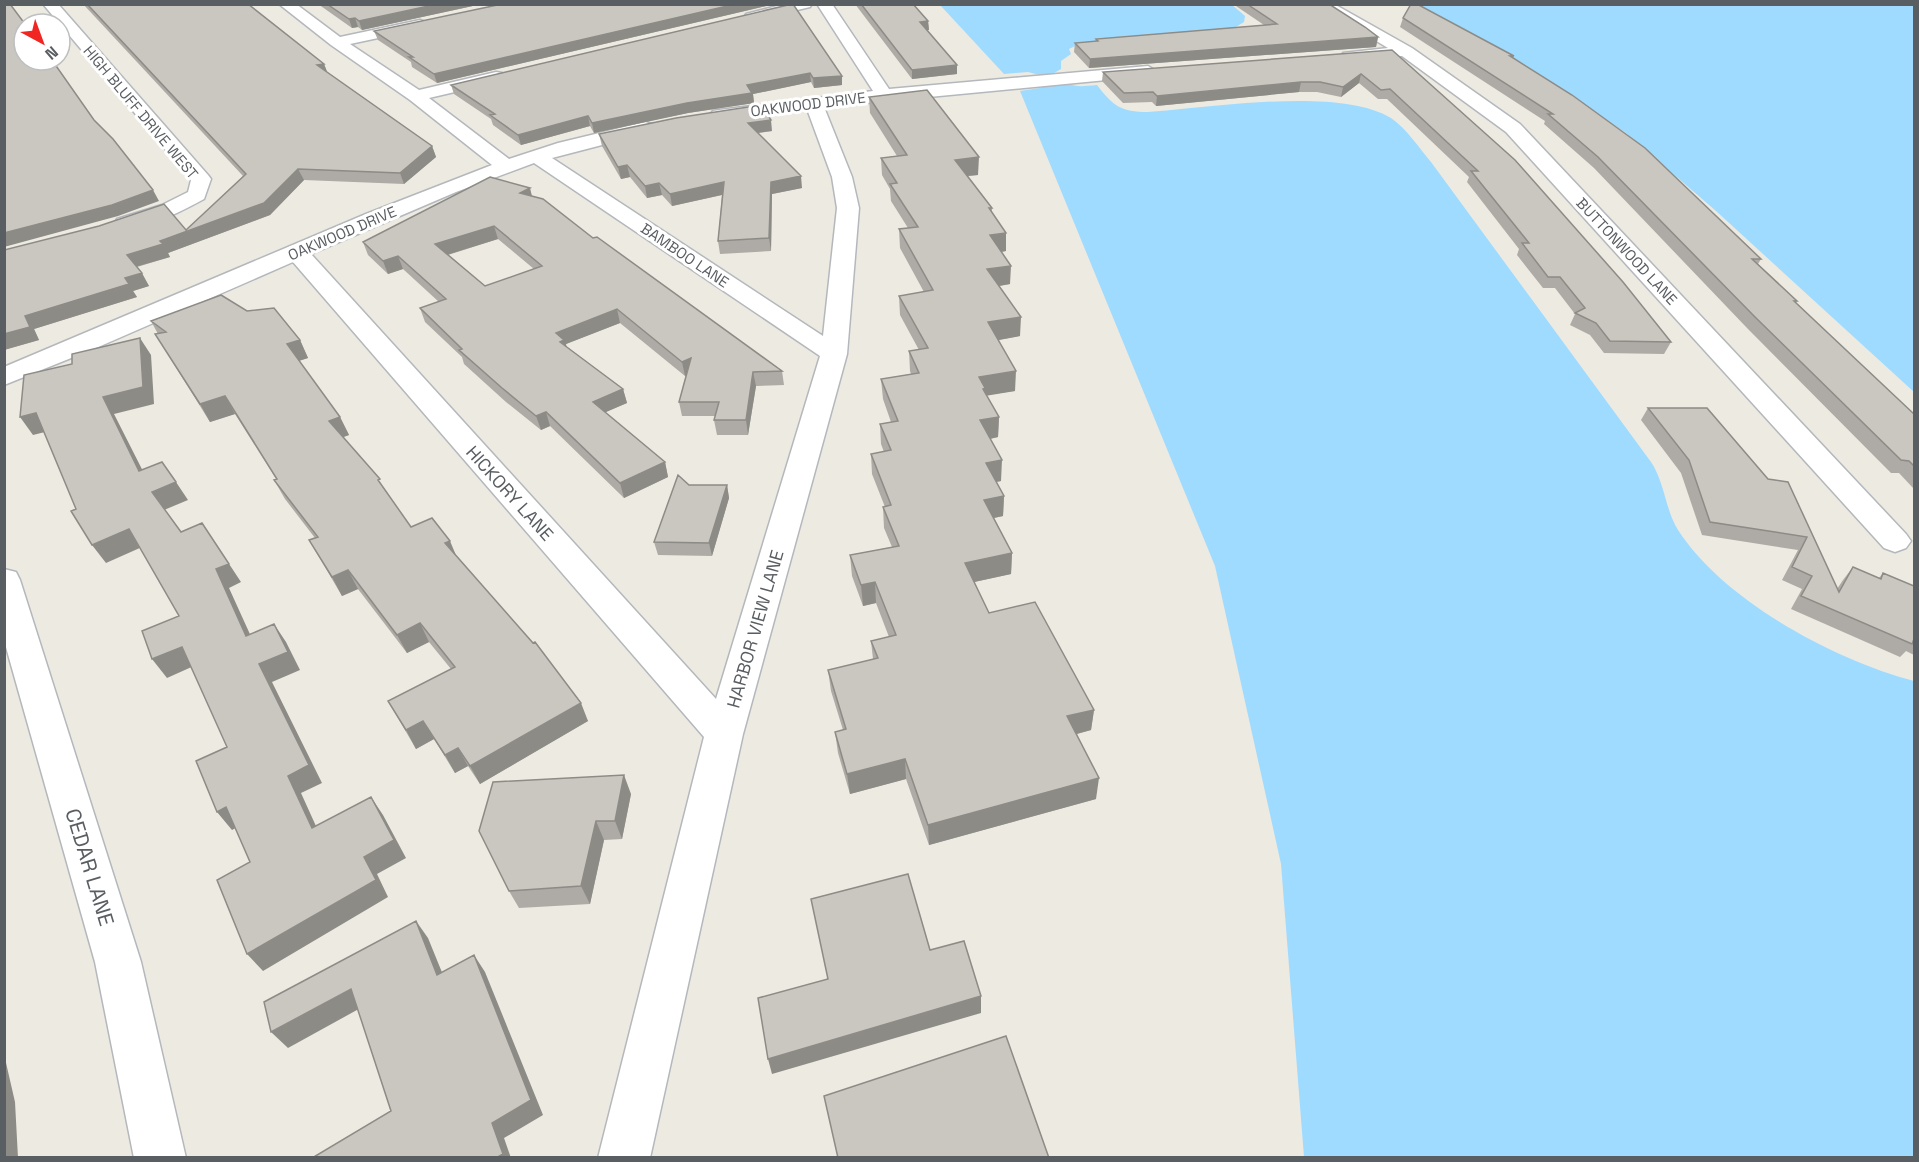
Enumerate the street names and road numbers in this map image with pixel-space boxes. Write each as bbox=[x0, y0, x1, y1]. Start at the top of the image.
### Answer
street label: HIGH BLUFF DRIVE WEST bbox=[80, 41, 203, 183]
street label: OAKWOOD DRIVE bbox=[749, 88, 867, 120]
street label: BUTTONWOOD LANE bbox=[1572, 193, 1682, 309]
street label: OAKWOOD DRIVE bbox=[285, 202, 399, 264]
street label: BAMBOO LANE bbox=[637, 219, 733, 291]
street label: HICKORY LANE bbox=[461, 441, 559, 545]
street label: HARBOR VIEW LANE bbox=[721, 547, 789, 711]
street label: CEDAR LANE bbox=[59, 805, 121, 929]

